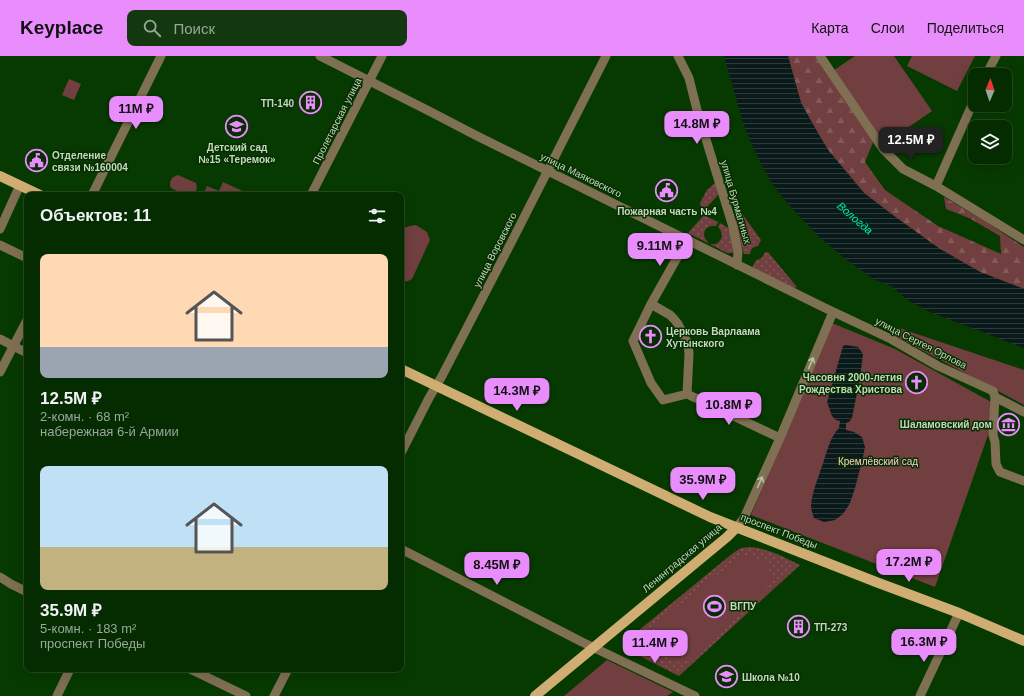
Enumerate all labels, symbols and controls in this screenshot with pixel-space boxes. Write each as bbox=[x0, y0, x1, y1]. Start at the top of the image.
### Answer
search box bbox=[127, 10, 407, 46]
text: Keyplace bbox=[20, 17, 103, 38]
icon: search bbox=[141, 17, 163, 39]
text: Поиск bbox=[173, 20, 215, 37]
text: Карта bbox=[811, 20, 849, 36]
text: Слои bbox=[871, 20, 905, 36]
text: Поделиться bbox=[927, 20, 1004, 36]
north arrow bbox=[968, 68, 1012, 112]
map controls bbox=[968, 68, 1012, 164]
street label: Пролетарская улица bbox=[310, 76, 364, 166]
building icon: ТП-140 bbox=[297, 90, 323, 116]
pin: 11M ₽ bbox=[108, 96, 164, 130]
place label: ТП-140 bbox=[261, 98, 294, 109]
text: 11M ₽ bbox=[118, 101, 154, 116]
pin: 14.8M ₽ bbox=[660, 111, 734, 145]
school or university icon: Детский сад №15 «Теремок» bbox=[224, 114, 250, 140]
text: 14.8M ₽ bbox=[673, 116, 721, 131]
button: layers bbox=[968, 120, 1012, 164]
pin: 12.5M ₽ bbox=[874, 127, 948, 161]
text: 12.5M ₽ bbox=[887, 132, 935, 147]
place label: Детский сад №15 «Теремок» bbox=[198, 142, 276, 165]
public building icon: Отделение связи №160004 bbox=[24, 148, 50, 174]
place label: Отделение связи №160004 bbox=[52, 150, 128, 173]
street label: улица Маяковского bbox=[539, 151, 624, 200]
street label: улица Бурмагиных bbox=[719, 159, 753, 245]
public building icon: Пожарная часть №4 bbox=[654, 178, 680, 204]
water label: Вологда bbox=[835, 199, 875, 237]
icon: filters bbox=[366, 205, 388, 227]
text: Объектов: 11 bbox=[40, 206, 151, 225]
place label: Пожарная часть №4 bbox=[617, 206, 717, 217]
street label: улица Воровского bbox=[471, 210, 519, 289]
pin: 9.11M ₽ bbox=[623, 233, 697, 267]
text: 9.11M ₽ bbox=[637, 238, 683, 253]
icon: home bbox=[178, 280, 250, 352]
street label: улица Сергея Орлова bbox=[873, 315, 969, 371]
church icon: Церковь Варлаама Хутынского bbox=[637, 324, 663, 350]
place label: Церковь Варлаама Хутынского bbox=[666, 326, 761, 349]
one-way arrow bbox=[808, 357, 815, 369]
church icon: Часовня 2000-летия Рождества Христова bbox=[904, 370, 930, 396]
place label: Часовня 2000-летия Рождества Христова bbox=[799, 372, 902, 395]
pin: 14.3M ₽ bbox=[480, 378, 554, 412]
text: 14.3M ₽ bbox=[493, 383, 541, 398]
text: 12.5M ₽ bbox=[40, 389, 102, 408]
pin: 10.8M ₽ bbox=[692, 392, 766, 426]
text: 10.8M ₽ bbox=[705, 397, 753, 412]
text: 2-комн. · 68 m² bbox=[40, 409, 129, 424]
museum icon: Шаламовский дом bbox=[995, 411, 1021, 437]
place label: Шаламовский дом bbox=[900, 419, 992, 430]
text: набережная 6-й Армии bbox=[40, 424, 179, 439]
park label: Кремлёвский сад bbox=[838, 456, 918, 467]
pin: 35.9M ₽ bbox=[666, 467, 740, 501]
text: 35.9M ₽ bbox=[679, 472, 727, 487]
one-way arrow bbox=[757, 477, 764, 489]
icon: home bbox=[178, 492, 250, 564]
street label: проспект Победы bbox=[739, 511, 819, 551]
street label: Ленинградская улица bbox=[640, 521, 724, 594]
pin: 17.2M ₽ bbox=[872, 549, 946, 583]
pin: 8.45M ₽ bbox=[460, 552, 534, 586]
text: 17.2M ₽ bbox=[885, 554, 933, 569]
text: 8.45M ₽ bbox=[473, 557, 521, 572]
sports icon: ВГПУ bbox=[701, 593, 727, 619]
text: 35.9M ₽ bbox=[40, 601, 102, 620]
place label: ВГПУ bbox=[730, 601, 757, 612]
building icon: ТП-273 bbox=[786, 614, 812, 640]
text: 5-комн. · 183 m² bbox=[40, 621, 136, 636]
place label: ТП-273 bbox=[814, 622, 848, 633]
pin: 16.3M ₽ bbox=[887, 629, 961, 663]
pin: 11.4M ₽ bbox=[618, 630, 692, 664]
text: 16.3M ₽ bbox=[900, 634, 948, 649]
text: 11.4M ₽ bbox=[632, 635, 678, 650]
text: проспект Победы bbox=[40, 636, 145, 651]
school or university icon: Школа №10 bbox=[713, 664, 739, 690]
place label: Школа №10 bbox=[742, 672, 800, 683]

